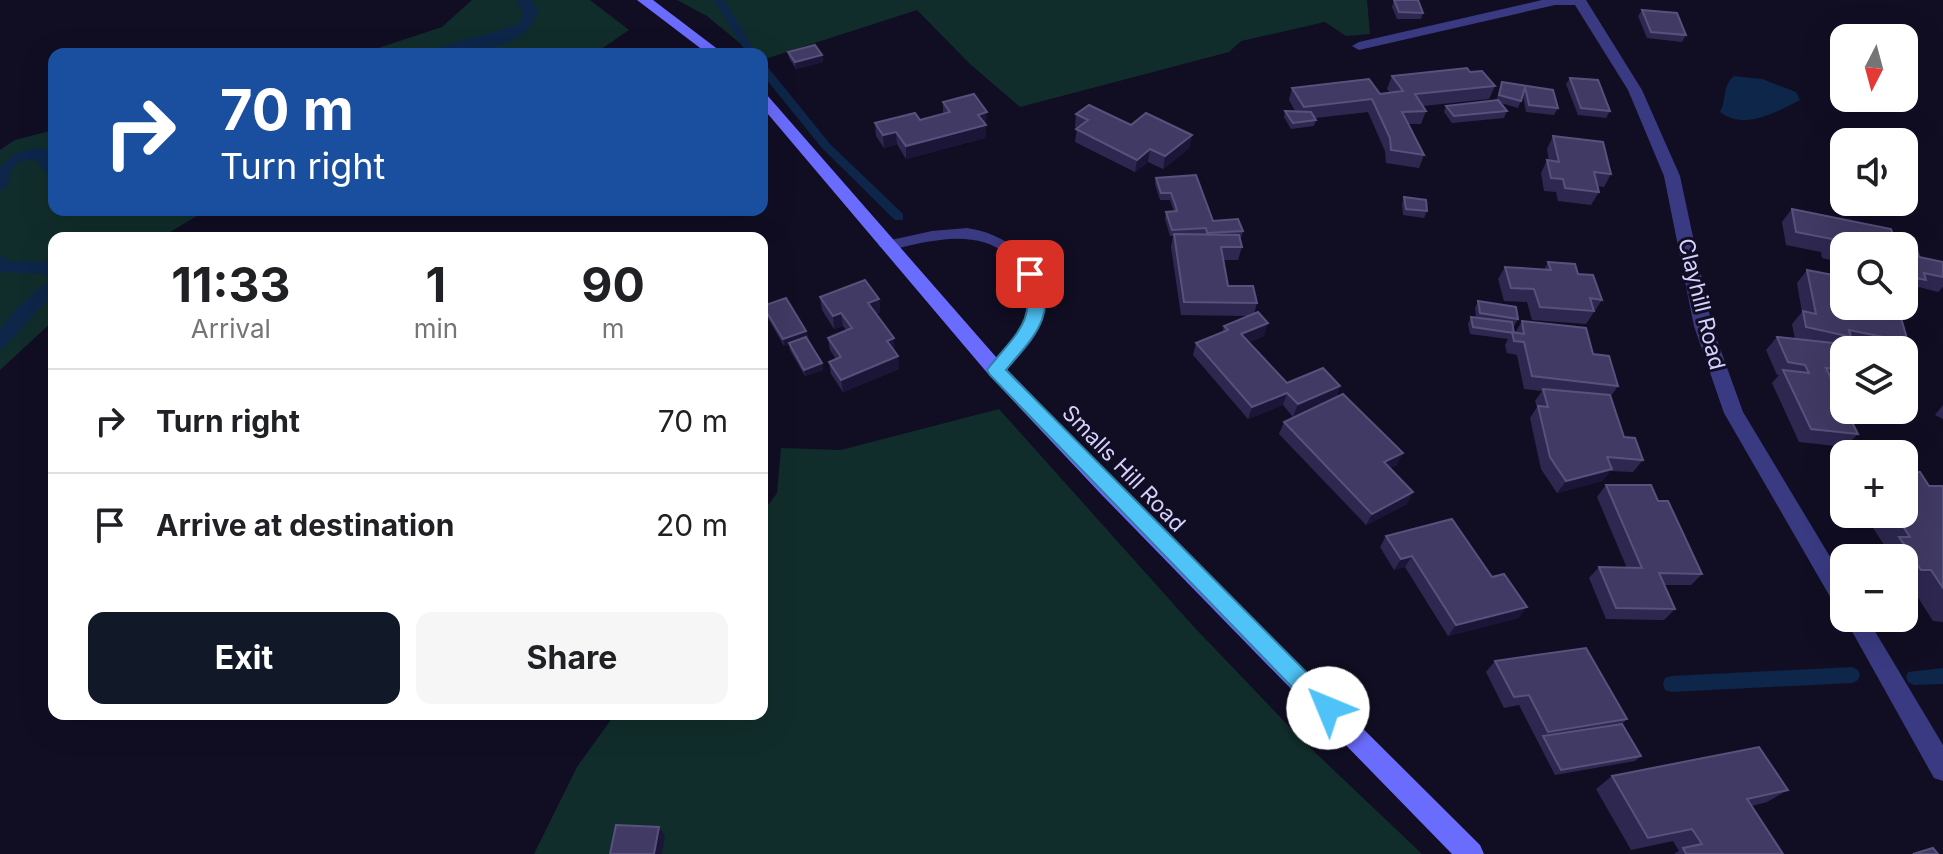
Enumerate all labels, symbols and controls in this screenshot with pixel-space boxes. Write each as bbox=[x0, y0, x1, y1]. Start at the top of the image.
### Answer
north arrow bbox=[1830, 24, 1918, 112]
map controls bbox=[1830, 24, 1918, 632]
text: 70 m bbox=[220, 76, 354, 144]
icon: right bbox=[88, 80, 192, 184]
button: sound bbox=[1830, 128, 1918, 216]
text: Turn right bbox=[220, 144, 385, 188]
button: search bbox=[1830, 232, 1918, 320]
street label: Clayhill Road bbox=[1673, 236, 1731, 372]
pin bbox=[996, 240, 1064, 308]
icon: arrive bbox=[1008, 252, 1052, 296]
text: 11:33 bbox=[171, 255, 291, 314]
text: 1 bbox=[426, 255, 446, 314]
text: 90 bbox=[581, 255, 645, 314]
text: Arrival bbox=[191, 313, 271, 344]
text: min bbox=[414, 313, 458, 344]
text: m bbox=[602, 313, 624, 344]
button: layers bbox=[1830, 336, 1918, 424]
icon: right bbox=[88, 399, 132, 443]
street label: Smalls Hill Road bbox=[1057, 399, 1191, 537]
text: Turn right bbox=[156, 403, 300, 439]
text: 70 m bbox=[658, 403, 728, 439]
button: + bbox=[1830, 440, 1918, 528]
icon: arrive bbox=[88, 503, 132, 547]
text: Arrive at destination bbox=[156, 507, 454, 543]
text: 20 m bbox=[656, 507, 728, 543]
button: − bbox=[1830, 544, 1918, 632]
button: Exit bbox=[88, 612, 400, 704]
button: Share bbox=[416, 612, 728, 704]
position arrow bbox=[1286, 666, 1370, 750]

